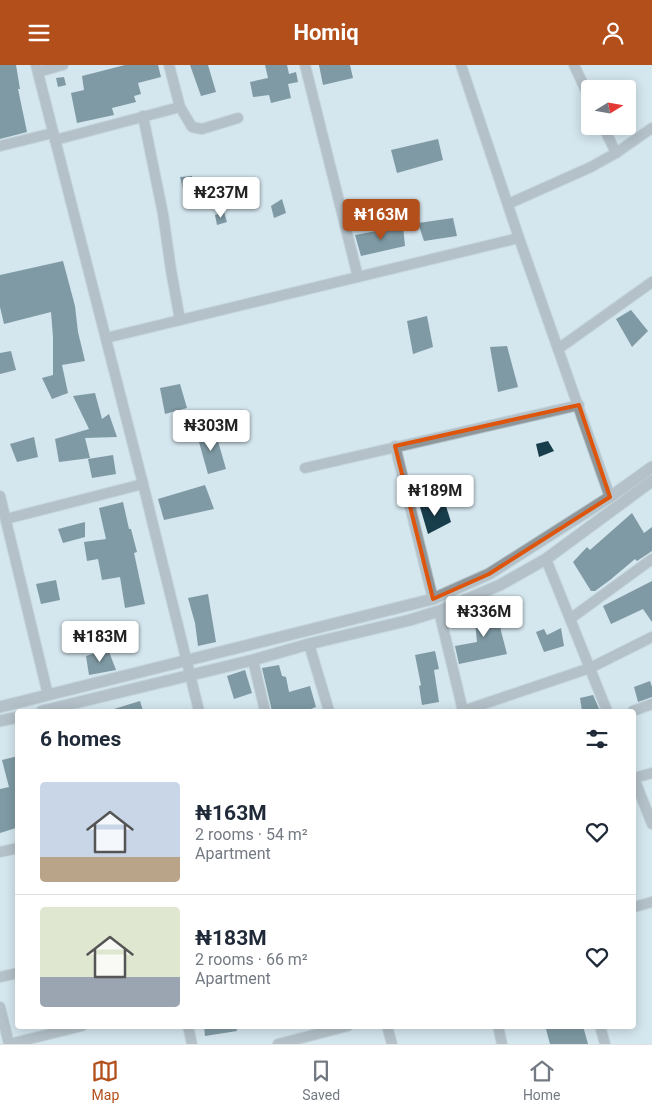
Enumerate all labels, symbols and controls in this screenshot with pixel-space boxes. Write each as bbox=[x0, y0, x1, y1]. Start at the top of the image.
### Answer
icon: menu bbox=[25, 19, 53, 47]
icon: person bbox=[599, 19, 627, 47]
text: Homiq bbox=[293, 20, 359, 45]
north arrow bbox=[581, 80, 636, 135]
map controls bbox=[581, 80, 636, 135]
pin: ₦237M bbox=[186, 177, 256, 219]
text: ₦237M bbox=[194, 183, 248, 202]
pin: ₦163M bbox=[346, 199, 416, 241]
text: ₦163M bbox=[354, 205, 408, 224]
pin: ₦303M bbox=[176, 409, 246, 452]
text: ₦303M bbox=[184, 416, 238, 435]
pin: ₦189M bbox=[400, 475, 470, 517]
text: ₦189M bbox=[408, 481, 462, 500]
pin: ₦336M bbox=[449, 595, 519, 638]
text: ₦336M bbox=[457, 602, 511, 621]
pin: ₦183M bbox=[65, 621, 135, 663]
text: ₦183M bbox=[73, 627, 127, 646]
icon: filters bbox=[583, 725, 611, 753]
text: 6 homes bbox=[40, 727, 121, 751]
text: ₦163M bbox=[195, 801, 267, 825]
icon: home bbox=[80, 802, 140, 862]
icon: heart bbox=[583, 818, 611, 846]
text: 2 rooms · 54 m² bbox=[195, 825, 308, 844]
text: Apartment bbox=[195, 844, 271, 863]
text: ₦183M bbox=[195, 926, 267, 950]
icon: home bbox=[80, 927, 140, 987]
icon: heart bbox=[583, 943, 611, 971]
text: 2 rooms · 66 m² bbox=[195, 950, 308, 969]
text: Apartment bbox=[195, 969, 271, 988]
tab: Map bbox=[91, 1057, 119, 1103]
tab: Saved bbox=[302, 1057, 340, 1103]
tab: Home bbox=[523, 1057, 561, 1103]

